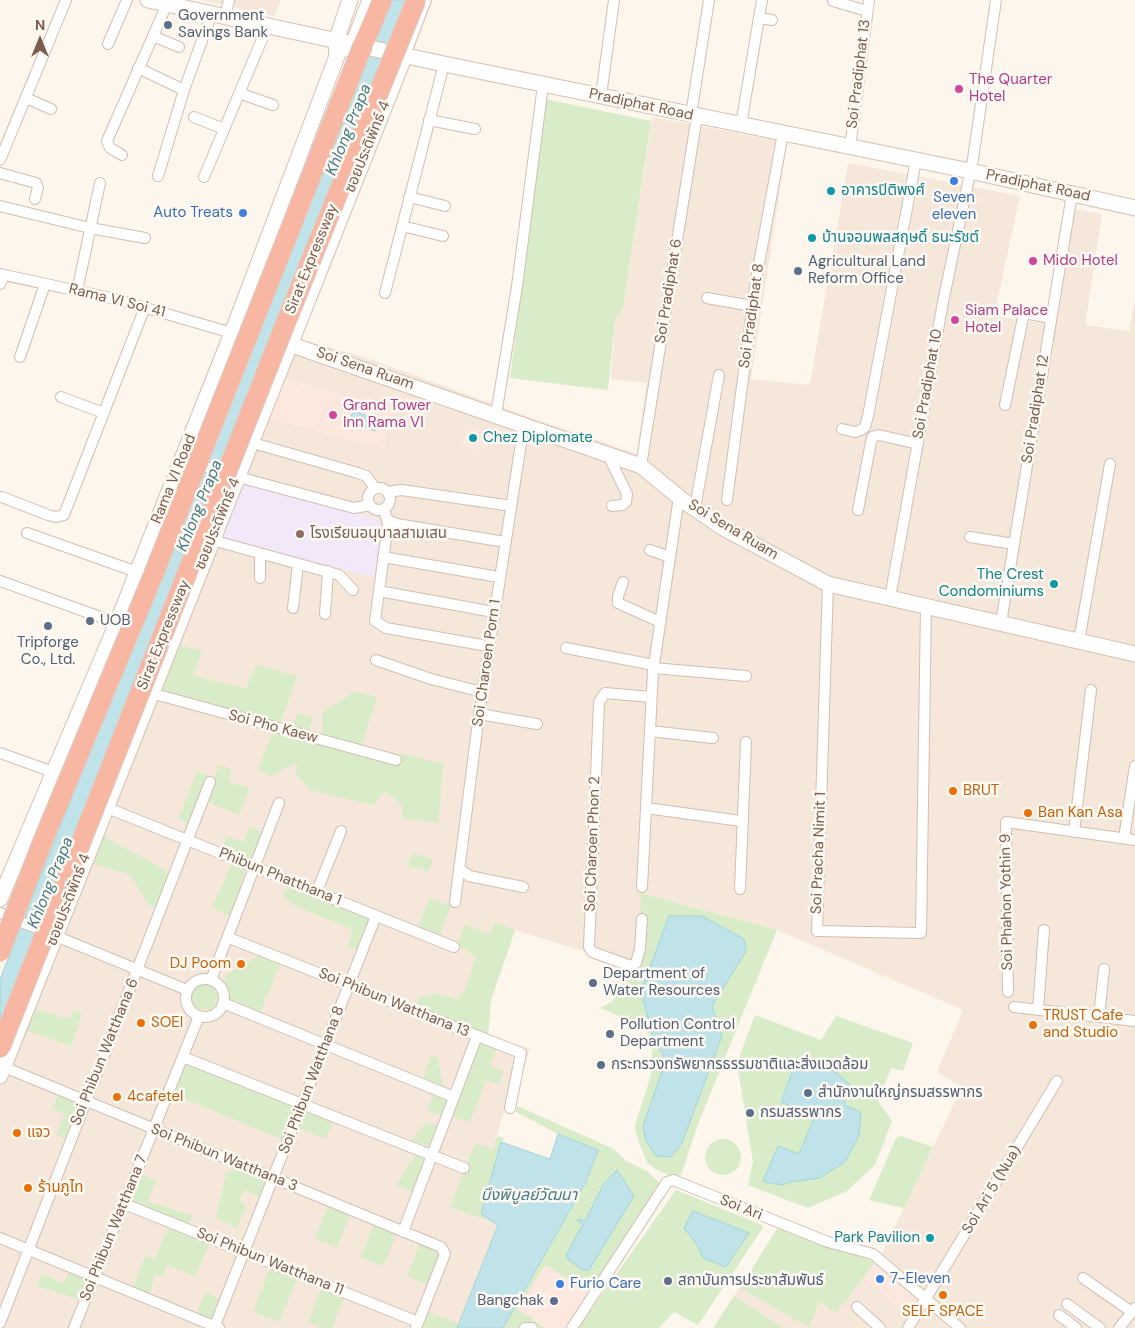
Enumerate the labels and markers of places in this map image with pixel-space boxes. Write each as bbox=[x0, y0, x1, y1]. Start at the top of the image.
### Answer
place label: Government Savings Bank bbox=[178, 7, 268, 42]
marker: Government Savings Bank bbox=[162, 19, 174, 31]
place label: The Quarter Hotel bbox=[969, 71, 1052, 106]
marker: The Quarter Hotel bbox=[953, 83, 965, 95]
marker: Seven eleven bbox=[948, 175, 960, 187]
place label: อาคารปิติพงศ์ bbox=[841, 182, 925, 200]
marker: อาคารปิติพงศ์ bbox=[825, 185, 837, 197]
place label: Seven eleven bbox=[932, 189, 976, 224]
place label: Auto Treats bbox=[153, 204, 233, 222]
marker: Auto Treats bbox=[237, 207, 249, 219]
place label: บ้านจอมพลสฤษดิ์ ธนะรัชต์ bbox=[822, 229, 979, 247]
marker: บ้านจอมพลสฤษดิ์ ธนะรัชต์ bbox=[806, 232, 818, 244]
place label: Mido Hotel bbox=[1043, 252, 1118, 270]
place label: Agricultural Land Reform Office bbox=[808, 253, 926, 288]
marker: Mido Hotel bbox=[1027, 255, 1039, 267]
marker: Agricultural Land Reform Office bbox=[792, 265, 804, 277]
place label: Siam Palace Hotel bbox=[965, 302, 1048, 337]
marker: Siam Palace Hotel bbox=[949, 314, 961, 326]
place label: Grand Tower Inn Rama VI bbox=[343, 397, 431, 432]
marker: Grand Tower Inn Rama VI bbox=[327, 409, 339, 421]
place label: Chez Diplomate bbox=[483, 429, 593, 447]
marker: Chez Diplomate bbox=[467, 432, 479, 444]
place label: โรงเรียนอนุบาลสามเสน bbox=[310, 525, 447, 543]
marker: โรงเรียนอนุบาลสามเสน bbox=[294, 528, 306, 540]
place label: The Crest Condominiums bbox=[939, 566, 1044, 601]
marker: The Crest Condominiums bbox=[1048, 578, 1060, 590]
place label: UOB bbox=[100, 612, 130, 630]
marker: UOB bbox=[84, 615, 96, 627]
marker: Tripforge Co., Ltd. bbox=[42, 620, 54, 632]
place label: Tripforge Co., Ltd. bbox=[17, 634, 79, 669]
place label: BRUT bbox=[963, 782, 999, 800]
marker: BRUT bbox=[947, 785, 959, 797]
place label: Ban Kan Asa bbox=[1038, 804, 1123, 822]
marker: Ban Kan Asa bbox=[1022, 807, 1034, 819]
place label: DJ Poom bbox=[170, 955, 231, 973]
marker: DJ Poom bbox=[235, 958, 247, 970]
place label: Department of Water Resources bbox=[603, 965, 720, 1000]
marker: Department of Water Resources bbox=[587, 977, 599, 989]
place label: TRUST Cafe and Studio bbox=[1043, 1007, 1123, 1042]
place label: SOEI bbox=[151, 1014, 183, 1032]
place label: Pollution Control Department bbox=[620, 1016, 735, 1051]
marker: SOEI bbox=[135, 1017, 147, 1029]
marker: TRUST Cafe and Studio bbox=[1027, 1019, 1039, 1031]
marker: Pollution Control Department bbox=[604, 1028, 616, 1040]
place label: กระทรวงทรัพยากรธรรมชาติและสิ่งแวดล้อม bbox=[611, 1056, 868, 1074]
marker: กระทรวงทรัพยากรธรรมชาติและสิ่งแวดล้อม bbox=[595, 1059, 607, 1071]
place label: สำนักงานใหญ่กรมสรรพากร bbox=[818, 1084, 983, 1102]
marker: สำนักงานใหญ่กรมสรรพากร bbox=[802, 1087, 814, 1099]
place label: 4cafetel bbox=[127, 1088, 183, 1106]
marker: 4cafetel bbox=[111, 1091, 123, 1103]
place label: กรมสรรพากร bbox=[760, 1104, 842, 1122]
marker: กรมสรรพากร bbox=[744, 1107, 756, 1119]
place label: แจว bbox=[27, 1124, 50, 1142]
marker: แจว bbox=[11, 1127, 23, 1139]
place label: ร้านภูไท bbox=[38, 1179, 83, 1197]
marker: ร้านภูไท bbox=[22, 1182, 34, 1194]
place label: Park Pavilion bbox=[834, 1229, 920, 1247]
marker: Park Pavilion bbox=[924, 1232, 936, 1244]
place label: 7-Eleven bbox=[890, 1270, 950, 1288]
place label: สถาบันการประชาสัมพันธ์ bbox=[678, 1272, 824, 1290]
marker: 7-Eleven bbox=[874, 1273, 886, 1285]
place label: Furio Care bbox=[570, 1275, 641, 1293]
marker: สถาบันการประชาสัมพันธ์ bbox=[662, 1275, 674, 1287]
marker: Furio Care bbox=[554, 1278, 566, 1290]
marker: SELF SPACE bbox=[937, 1289, 949, 1301]
place label: Bangchak bbox=[477, 1292, 544, 1310]
marker: Bangchak bbox=[548, 1295, 560, 1307]
place label: SELF SPACE bbox=[902, 1303, 984, 1321]

